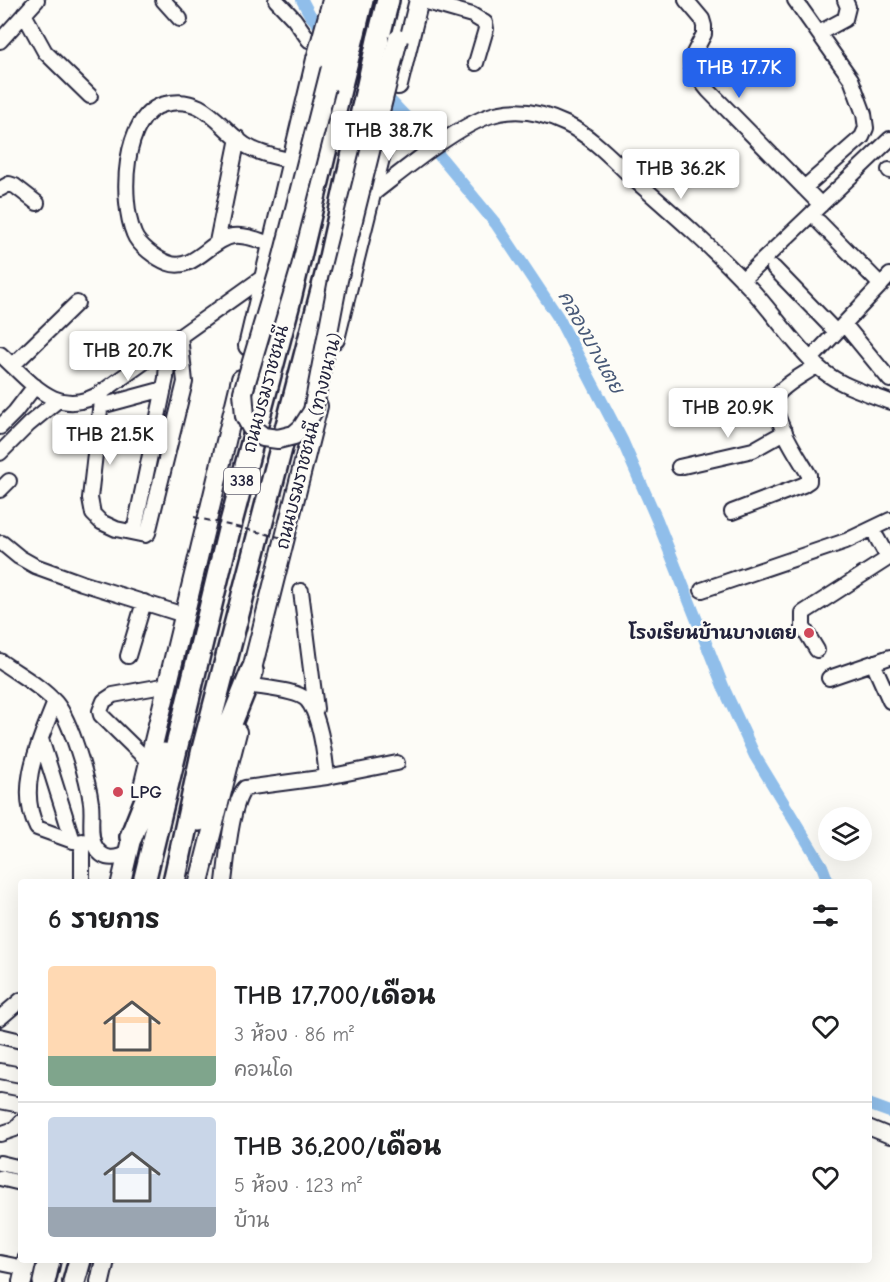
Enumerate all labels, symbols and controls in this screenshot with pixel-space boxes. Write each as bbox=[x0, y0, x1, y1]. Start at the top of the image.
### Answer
pin: THB 17.7K bbox=[670, 48, 808, 99]
text: THB 17.7K bbox=[697, 56, 781, 79]
pin: THB 38.7K bbox=[320, 111, 458, 162]
text: THB 38.7K bbox=[345, 119, 433, 142]
pin: THB 36.2K bbox=[612, 149, 750, 200]
text: THB 36.2K bbox=[636, 157, 726, 180]
water label: คลองบางเตย bbox=[553, 287, 630, 399]
street label: ถนนบรมราชชนนี bbox=[237, 322, 293, 455]
street label: ถนนบรมราชชนนี (ทางขนาน) bbox=[270, 330, 346, 551]
pin: THB 20.7K bbox=[59, 331, 197, 382]
text: THB 20.7K bbox=[83, 339, 173, 362]
pin: THB 20.9K bbox=[659, 388, 797, 439]
text: THB 20.9K bbox=[683, 396, 773, 419]
pin: THB 21.5K bbox=[41, 415, 179, 466]
text: THB 21.5K bbox=[66, 423, 154, 446]
road number: 338 bbox=[224, 468, 260, 494]
place label: โรงเรียนบ้านบางเตย bbox=[628, 621, 797, 644]
marker: โรงเรียนบ้านบางเตย bbox=[802, 626, 816, 640]
place label: LPG bbox=[130, 782, 162, 803]
marker: LPG bbox=[111, 785, 125, 799]
map controls bbox=[818, 807, 872, 861]
button: layers bbox=[818, 807, 872, 861]
icon: filters bbox=[809, 899, 842, 932]
text: 6 รายการ bbox=[48, 905, 160, 935]
text: THB 17,700/เดือน bbox=[234, 981, 436, 1011]
icon: home bbox=[96, 990, 168, 1062]
icon: heart bbox=[809, 1010, 842, 1043]
text: 3 ห้อง · 86 m² bbox=[234, 1023, 354, 1046]
text: คอนโด bbox=[234, 1058, 293, 1081]
text: THB 36,200/เดือน bbox=[234, 1132, 441, 1162]
icon: home bbox=[96, 1141, 168, 1213]
icon: heart bbox=[809, 1161, 842, 1194]
text: 5 ห้อง · 123 m² bbox=[234, 1174, 362, 1197]
text: บ้าน bbox=[234, 1209, 269, 1232]

